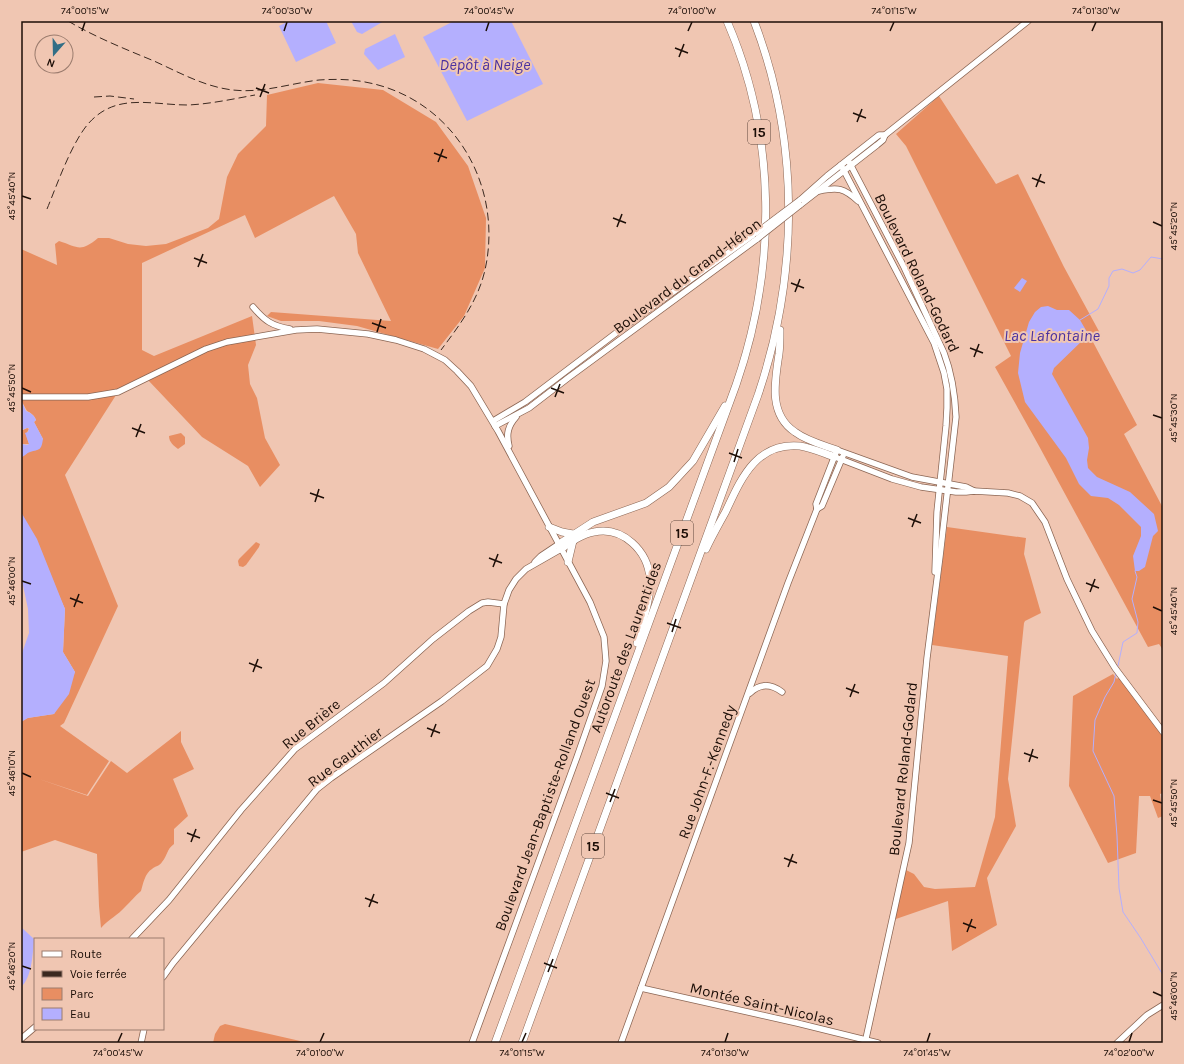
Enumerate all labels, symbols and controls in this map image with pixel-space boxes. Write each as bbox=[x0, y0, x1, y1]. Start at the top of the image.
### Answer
text: 74°00'15"W bbox=[61, 5, 109, 17]
text: 74°00'30"W bbox=[262, 5, 312, 17]
text: 74°00'45"W bbox=[464, 5, 514, 17]
text: 74°01'00"W bbox=[668, 5, 716, 17]
text: 74°01'15"W bbox=[871, 5, 917, 17]
text: 74°01'30"W bbox=[1072, 5, 1120, 17]
north arrow bbox=[34, 34, 74, 74]
text: N bbox=[45, 55, 57, 70]
water label: Dépôt à Neige bbox=[440, 55, 531, 74]
road number: 15 bbox=[748, 120, 770, 144]
text: 45°45'40"N bbox=[6, 172, 18, 220]
street label: Boulevard Roland-Godard bbox=[871, 191, 963, 355]
text: 45°45'20"N bbox=[1168, 202, 1180, 250]
street label: Boulevard du Grand-Héron bbox=[609, 214, 765, 338]
water label: Lac Lafontaine bbox=[1004, 326, 1100, 345]
text: 45°45'50"N bbox=[6, 364, 18, 412]
text: 45°45'30"N bbox=[1168, 394, 1180, 442]
road number: 15 bbox=[671, 521, 693, 545]
text: 45°46'00"N bbox=[6, 556, 18, 606]
street label: Autoroute des Laurentides bbox=[587, 559, 665, 735]
text: 45°45'40"N bbox=[1168, 587, 1180, 635]
street label: Boulevard Jean-Baptiste-Rolland Ouest bbox=[491, 676, 599, 933]
street label: Boulevard Roland-Godard bbox=[885, 681, 921, 857]
street label: Rue Brière bbox=[278, 695, 344, 753]
street label: Rue John-F.-Kennedy bbox=[674, 702, 740, 841]
street label: Rue Gauthier bbox=[304, 723, 386, 791]
text: 45°46'10"N bbox=[6, 750, 18, 796]
text: 45°45'50"N bbox=[1168, 779, 1180, 827]
road number: 15 bbox=[582, 834, 604, 858]
legend bbox=[34, 938, 164, 1030]
text: 45°46'20"N bbox=[6, 942, 18, 990]
text: Route bbox=[70, 947, 102, 961]
text: Voie ferrée bbox=[70, 967, 127, 981]
text: 45°46'00"N bbox=[1168, 971, 1180, 1021]
street label: Montée Saint-Nicolas bbox=[688, 979, 836, 1029]
text: Parc bbox=[70, 987, 94, 1001]
text: Eau bbox=[70, 1007, 91, 1021]
text: 74°00'45"W bbox=[93, 1047, 143, 1059]
text: 74°01'00"W bbox=[296, 1047, 344, 1059]
text: 74°01'15"W bbox=[499, 1047, 545, 1059]
text: 74°01'30"W bbox=[701, 1047, 749, 1059]
text: 74°01'45"W bbox=[903, 1047, 951, 1059]
text: 74°02'00"W bbox=[1104, 1047, 1154, 1059]

